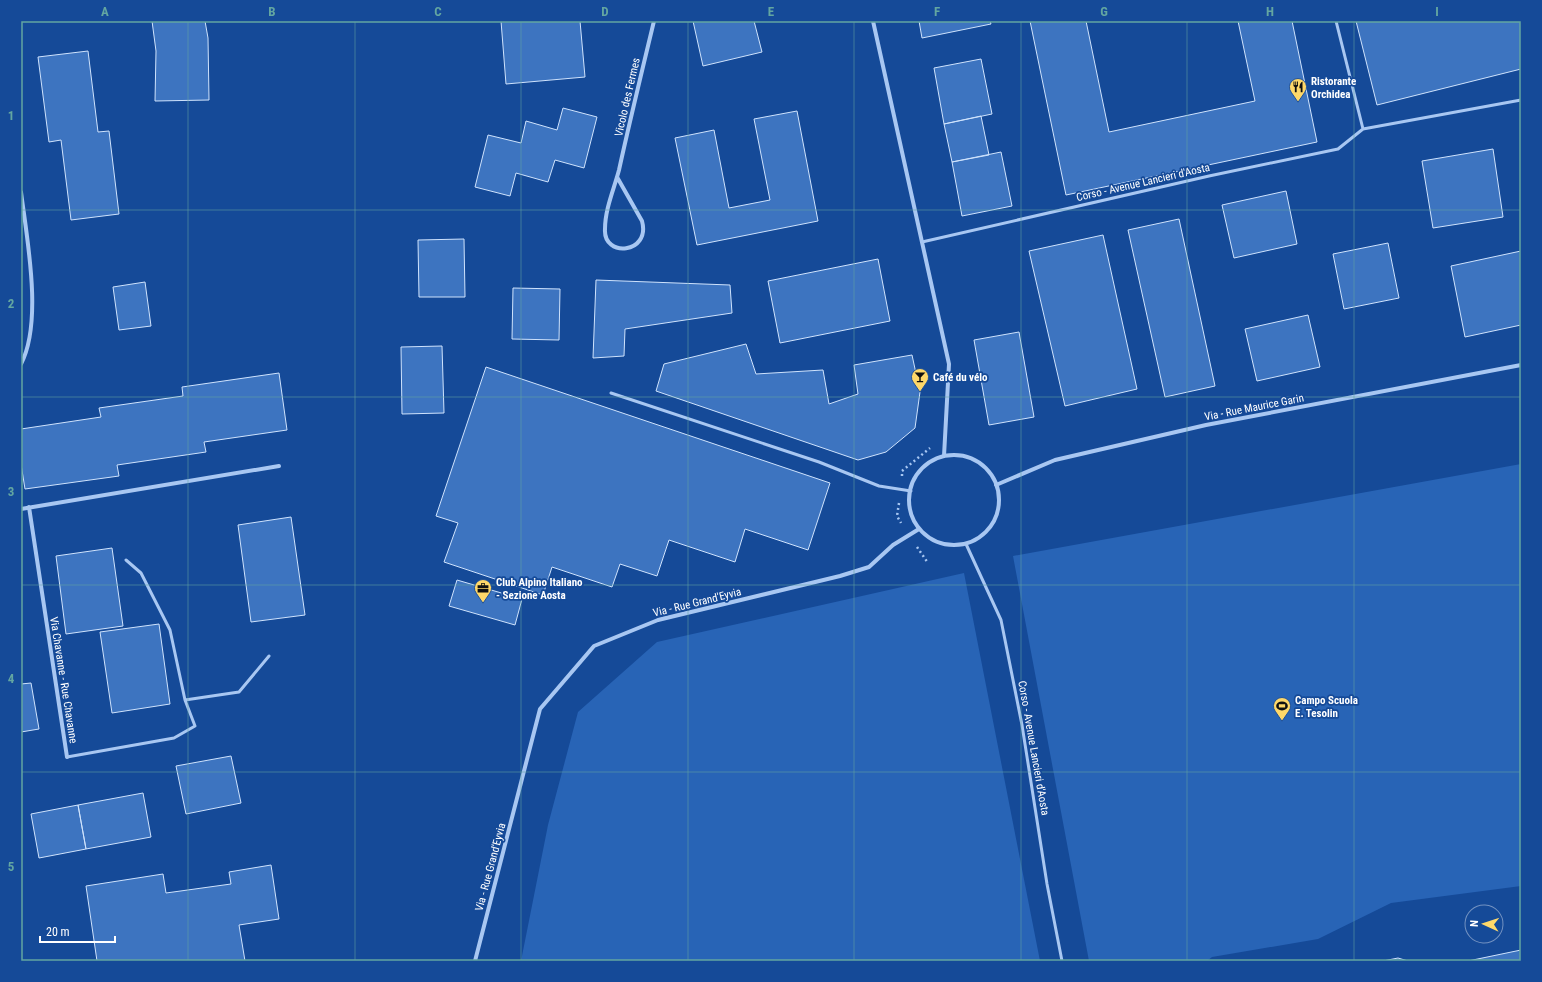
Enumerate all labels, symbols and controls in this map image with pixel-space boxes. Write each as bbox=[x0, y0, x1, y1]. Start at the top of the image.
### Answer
text: A bbox=[101, 4, 109, 19]
text: B bbox=[268, 4, 276, 19]
text: C bbox=[434, 4, 442, 19]
text: D bbox=[601, 4, 609, 19]
text: E bbox=[768, 4, 775, 19]
text: F bbox=[934, 4, 940, 19]
text: G bbox=[1100, 4, 1108, 19]
text: H bbox=[1266, 4, 1274, 19]
text: I bbox=[1435, 4, 1439, 19]
street label: Vicolo des Fermes bbox=[612, 57, 643, 138]
place label: Ristorante Orchidea bbox=[1311, 75, 1356, 101]
restaurant icon: Ristorante Orchidea bbox=[1288, 77, 1308, 102]
text: 1 bbox=[8, 108, 14, 123]
street label: Corso - Avenue Lancieri d'Aosta bbox=[1075, 161, 1211, 204]
text: 2 bbox=[8, 296, 15, 311]
bar icon: Café du vélo bbox=[910, 367, 930, 392]
place label: Café du vélo bbox=[933, 371, 988, 384]
street label: Via - Rue Maurice Garin bbox=[1203, 391, 1305, 424]
text: 3 bbox=[8, 484, 14, 499]
place label: Club Alpino Italiano - Sezione Aosta bbox=[496, 576, 583, 602]
office icon: Club Alpino Italiano - Sezione Aosta bbox=[473, 578, 493, 603]
street label: Via - Rue Grand'Eyvia bbox=[652, 585, 743, 620]
street label: Via Chavanne - Rue Chavanne bbox=[47, 616, 80, 744]
text: 4 bbox=[8, 671, 15, 686]
street label: Corso - Avenue Lancieri d'Aosta bbox=[1015, 680, 1052, 817]
place label: Campo Scuola E. Tesolin bbox=[1295, 694, 1358, 720]
sports icon: Campo Scuola E. Tesolin bbox=[1272, 696, 1292, 721]
street label: Via - Rue Grand'Eyvia bbox=[472, 822, 508, 913]
text: 5 bbox=[8, 859, 15, 874]
north arrow bbox=[1464, 904, 1504, 944]
scale bar bbox=[40, 918, 115, 944]
text: N bbox=[1468, 920, 1481, 927]
text: 20 m bbox=[46, 925, 70, 939]

